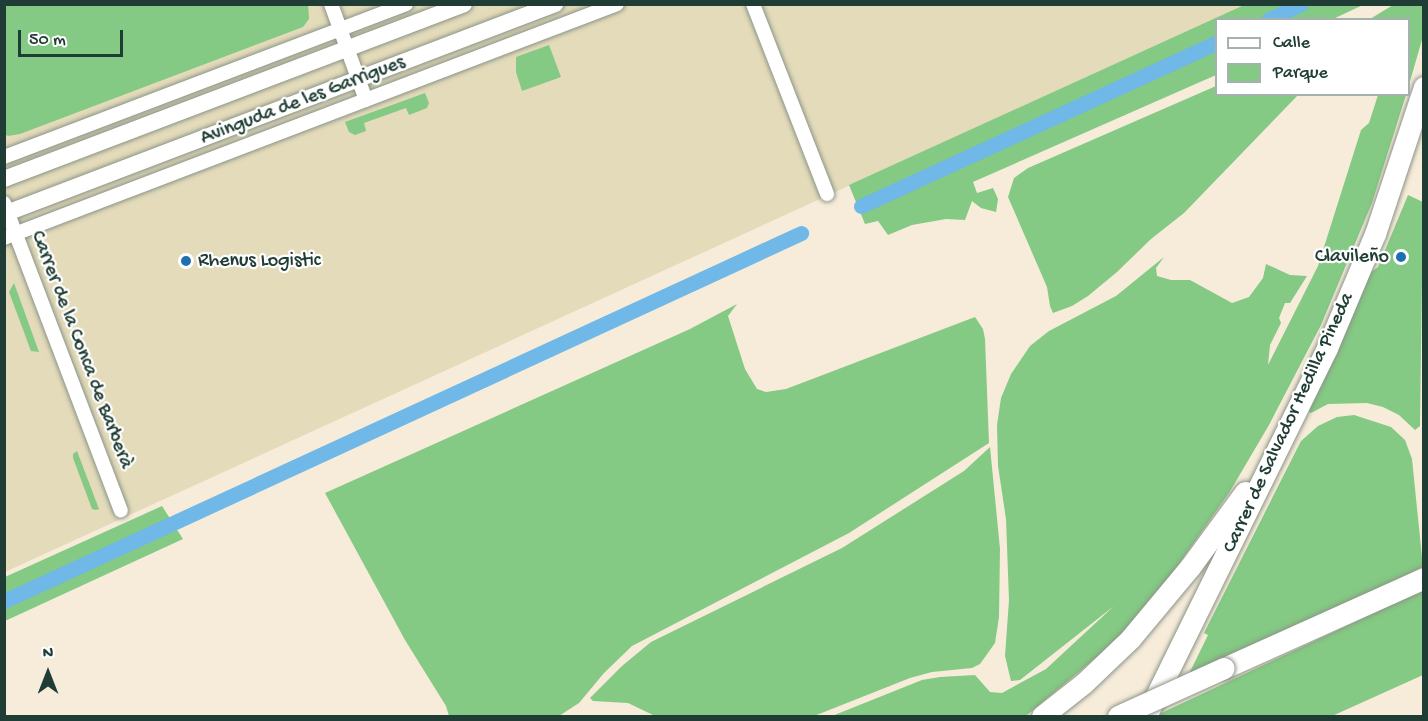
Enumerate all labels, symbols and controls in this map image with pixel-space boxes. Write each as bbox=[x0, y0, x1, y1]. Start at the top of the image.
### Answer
scale bar bbox=[21, 18, 126, 56]
legend bbox=[1215, 18, 1410, 96]
text: 50 m bbox=[29, 30, 66, 51]
text: Calle bbox=[1273, 33, 1310, 54]
street label: Avinguda de les Garrigues bbox=[197, 51, 409, 151]
text: Parque bbox=[1273, 63, 1328, 84]
street label: Carrer de la Conca de Barberà bbox=[24, 228, 138, 472]
place label: Clavileño bbox=[1315, 245, 1389, 269]
place label: Rhenus Logistic bbox=[198, 249, 321, 273]
marker: Clavileño bbox=[1394, 250, 1408, 264]
marker: Rhenus Logistic bbox=[179, 254, 193, 268]
street label: Carrer de Salvador Hedilla Pineda bbox=[1218, 289, 1360, 557]
north arrow bbox=[18, 643, 78, 703]
text: N bbox=[43, 645, 53, 664]

